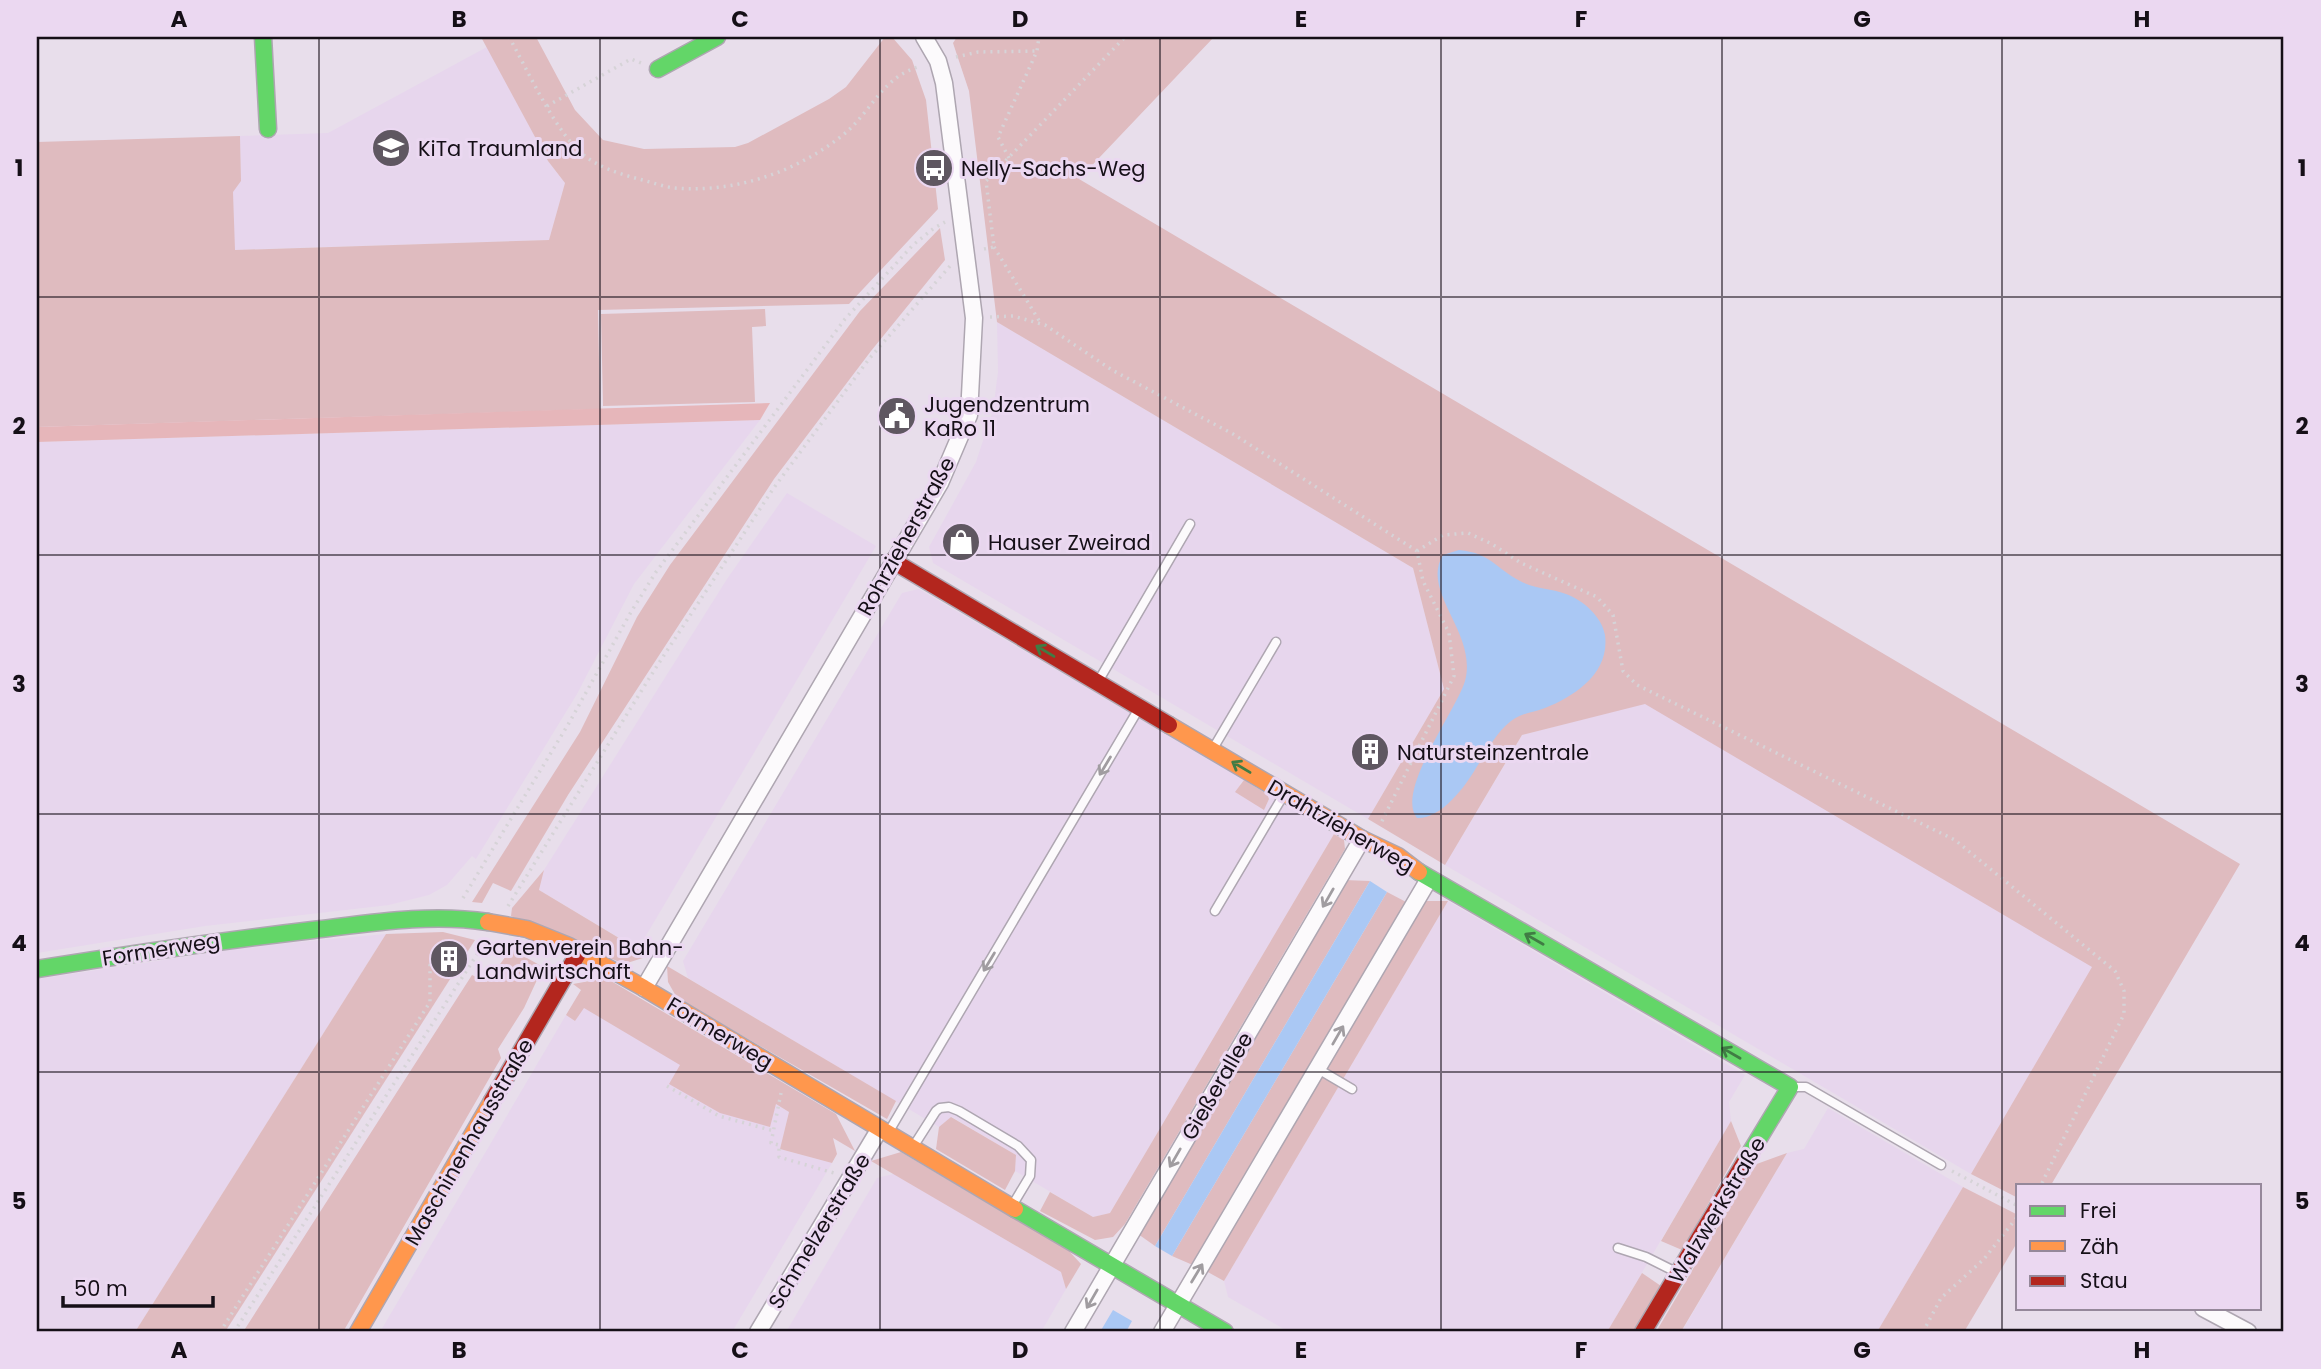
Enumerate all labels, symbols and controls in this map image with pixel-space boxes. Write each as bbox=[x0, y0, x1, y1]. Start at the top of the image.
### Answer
text: A bbox=[171, 3, 188, 35]
text: B bbox=[451, 3, 467, 35]
text: C bbox=[731, 3, 749, 35]
text: D bbox=[1012, 3, 1028, 35]
text: E bbox=[1295, 3, 1307, 35]
text: F bbox=[1575, 3, 1587, 35]
text: G bbox=[1853, 3, 1871, 35]
text: H bbox=[2134, 3, 2150, 35]
school or university icon: KiTa Traumland bbox=[370, 127, 412, 169]
place label: KiTa Traumland bbox=[418, 134, 582, 163]
bus stop icon: Nelly-Sachs-Weg bbox=[913, 147, 955, 189]
text: 1 bbox=[15, 152, 23, 184]
text: 1 bbox=[2298, 152, 2306, 184]
place label: Nelly-Sachs-Weg bbox=[961, 154, 1145, 183]
place label: Jugendzentrum KaRo 11 bbox=[924, 390, 1090, 443]
public building icon: Jugendzentrum KaRo 11 bbox=[876, 395, 918, 437]
text: 2 bbox=[12, 410, 26, 442]
text: 2 bbox=[2295, 410, 2309, 442]
street label: Rohrzieherstraße bbox=[850, 451, 962, 621]
shop icon: Hauser Zweirad bbox=[940, 521, 982, 563]
place label: Hauser Zweirad bbox=[988, 528, 1151, 557]
one-way arrow bbox=[1035, 644, 1055, 658]
text: 3 bbox=[12, 668, 26, 700]
text: 3 bbox=[2295, 668, 2309, 700]
building icon: Natursteinzentrale bbox=[1349, 731, 1391, 773]
place label: Natursteinzentrale bbox=[1397, 738, 1589, 767]
one-way arrow bbox=[1098, 756, 1112, 776]
one-way arrow bbox=[1231, 760, 1251, 774]
street label: Drahtzieherweg bbox=[1263, 772, 1419, 880]
one-way arrow bbox=[1321, 888, 1335, 908]
street label: Formerweg bbox=[100, 925, 222, 973]
text: 4 bbox=[11, 927, 27, 959]
text: 4 bbox=[2294, 927, 2310, 959]
one-way arrow bbox=[1525, 932, 1545, 946]
place label: Gartenverein Bahn- Landwirtschaft bbox=[476, 933, 684, 986]
building icon: Gartenverein Bahn- Landwirtschaft bbox=[428, 938, 470, 980]
one-way arrow bbox=[982, 952, 996, 972]
street label: Formerweg bbox=[662, 990, 778, 1076]
one-way arrow bbox=[1331, 1026, 1345, 1046]
street label: Gießerallee bbox=[1174, 1027, 1260, 1145]
street label: Maschinenhausstraße bbox=[398, 1033, 540, 1251]
one-way arrow bbox=[1722, 1046, 1742, 1060]
street label: Walzwerkstraße bbox=[1662, 1131, 1772, 1289]
one-way arrow bbox=[1168, 1147, 1182, 1167]
street label: Schmelzerstraße bbox=[761, 1148, 877, 1314]
legend bbox=[2016, 1184, 2262, 1310]
text: 5 bbox=[12, 1185, 26, 1217]
text: 5 bbox=[2295, 1185, 2309, 1217]
text: Frei bbox=[2080, 1196, 2117, 1225]
text: Zäh bbox=[2080, 1232, 2119, 1261]
scale bar bbox=[63, 1264, 214, 1308]
one-way arrow bbox=[1190, 1264, 1204, 1284]
text: Stau bbox=[2080, 1266, 2128, 1295]
text: 50 m bbox=[74, 1274, 128, 1303]
one-way arrow bbox=[1085, 1288, 1098, 1309]
text: A bbox=[171, 1334, 188, 1366]
text: B bbox=[451, 1334, 467, 1366]
text: C bbox=[731, 1334, 749, 1366]
text: D bbox=[1012, 1334, 1028, 1366]
text: E bbox=[1295, 1334, 1307, 1366]
text: F bbox=[1575, 1334, 1587, 1366]
text: G bbox=[1853, 1334, 1871, 1366]
text: H bbox=[2134, 1334, 2150, 1366]

